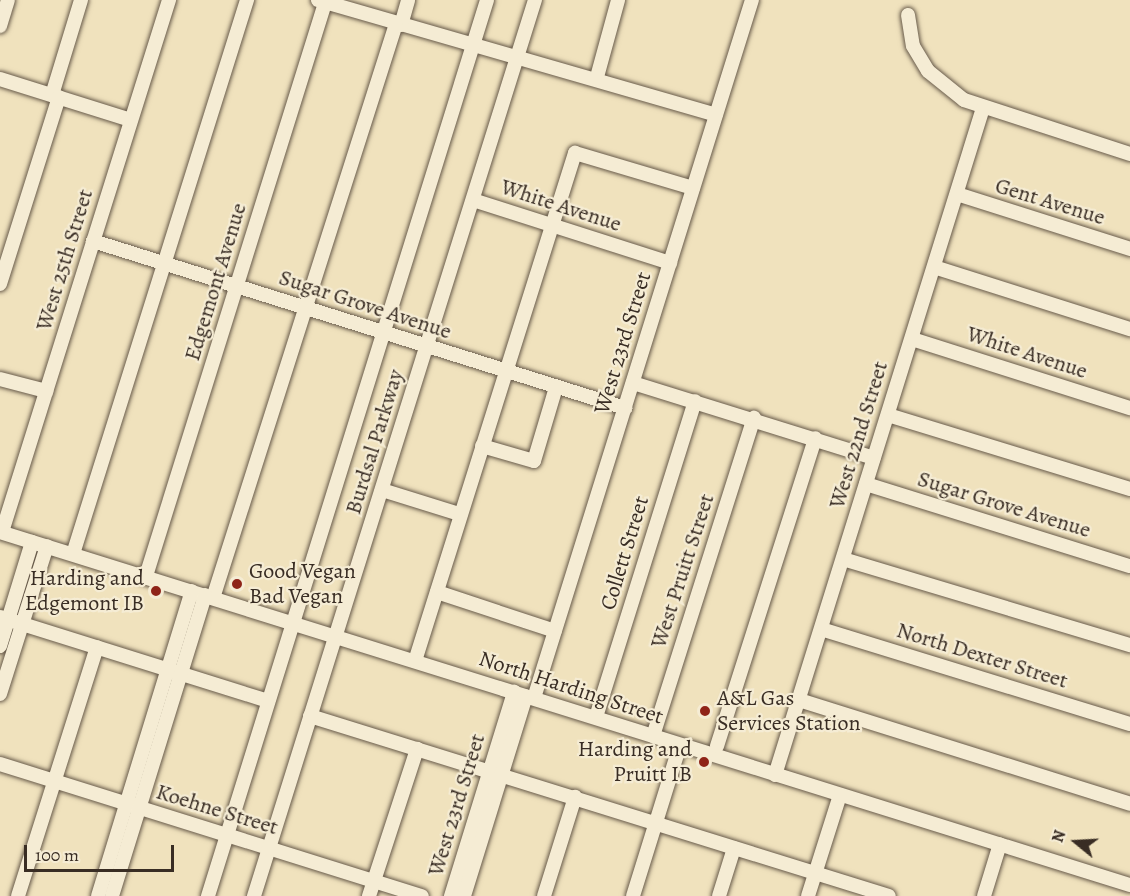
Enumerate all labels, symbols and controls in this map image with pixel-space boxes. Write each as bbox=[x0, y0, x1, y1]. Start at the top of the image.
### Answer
street label: Gent Avenue bbox=[992, 173, 1108, 231]
street label: White Avenue bbox=[497, 174, 625, 238]
street label: West 25th Street bbox=[31, 186, 99, 334]
street label: Edgemont Avenue bbox=[179, 200, 253, 364]
street label: Sugar Grove Avenue bbox=[276, 265, 454, 345]
street label: West 23rd Street bbox=[589, 269, 657, 417]
street label: White Avenue bbox=[963, 321, 1091, 385]
street label: West 22nd Street bbox=[824, 358, 894, 512]
street label: Burdsal Parkway bbox=[340, 366, 410, 518]
street label: Sugar Grove Avenue bbox=[914, 466, 1094, 544]
street label: West Pruitt Street bbox=[646, 491, 720, 651]
street label: Collett Street bbox=[595, 493, 655, 613]
place label: Good Vegan Bad Vegan bbox=[249, 558, 356, 610]
place label: Harding and Edgemont IB bbox=[25, 565, 144, 616]
marker: Good Vegan Bad Vegan bbox=[230, 577, 244, 591]
marker: Harding and Edgemont IB bbox=[149, 584, 163, 598]
street label: North Dexter Street bbox=[893, 617, 1071, 695]
street label: North Harding Street bbox=[475, 646, 667, 730]
place label: A&L Gas Services Station bbox=[717, 685, 861, 736]
marker: A&L Gas Services Station bbox=[698, 704, 712, 718]
street label: West 23rd Street bbox=[423, 731, 491, 879]
place label: Harding and Pruitt IB bbox=[578, 736, 692, 788]
marker: Harding and Pruitt IB bbox=[697, 755, 711, 769]
street label: Koehne Street bbox=[153, 779, 281, 841]
north arrow bbox=[1046, 812, 1106, 872]
text: N bbox=[1047, 827, 1071, 845]
scale bar bbox=[27, 833, 177, 871]
text: 100 m bbox=[35, 843, 79, 867]

